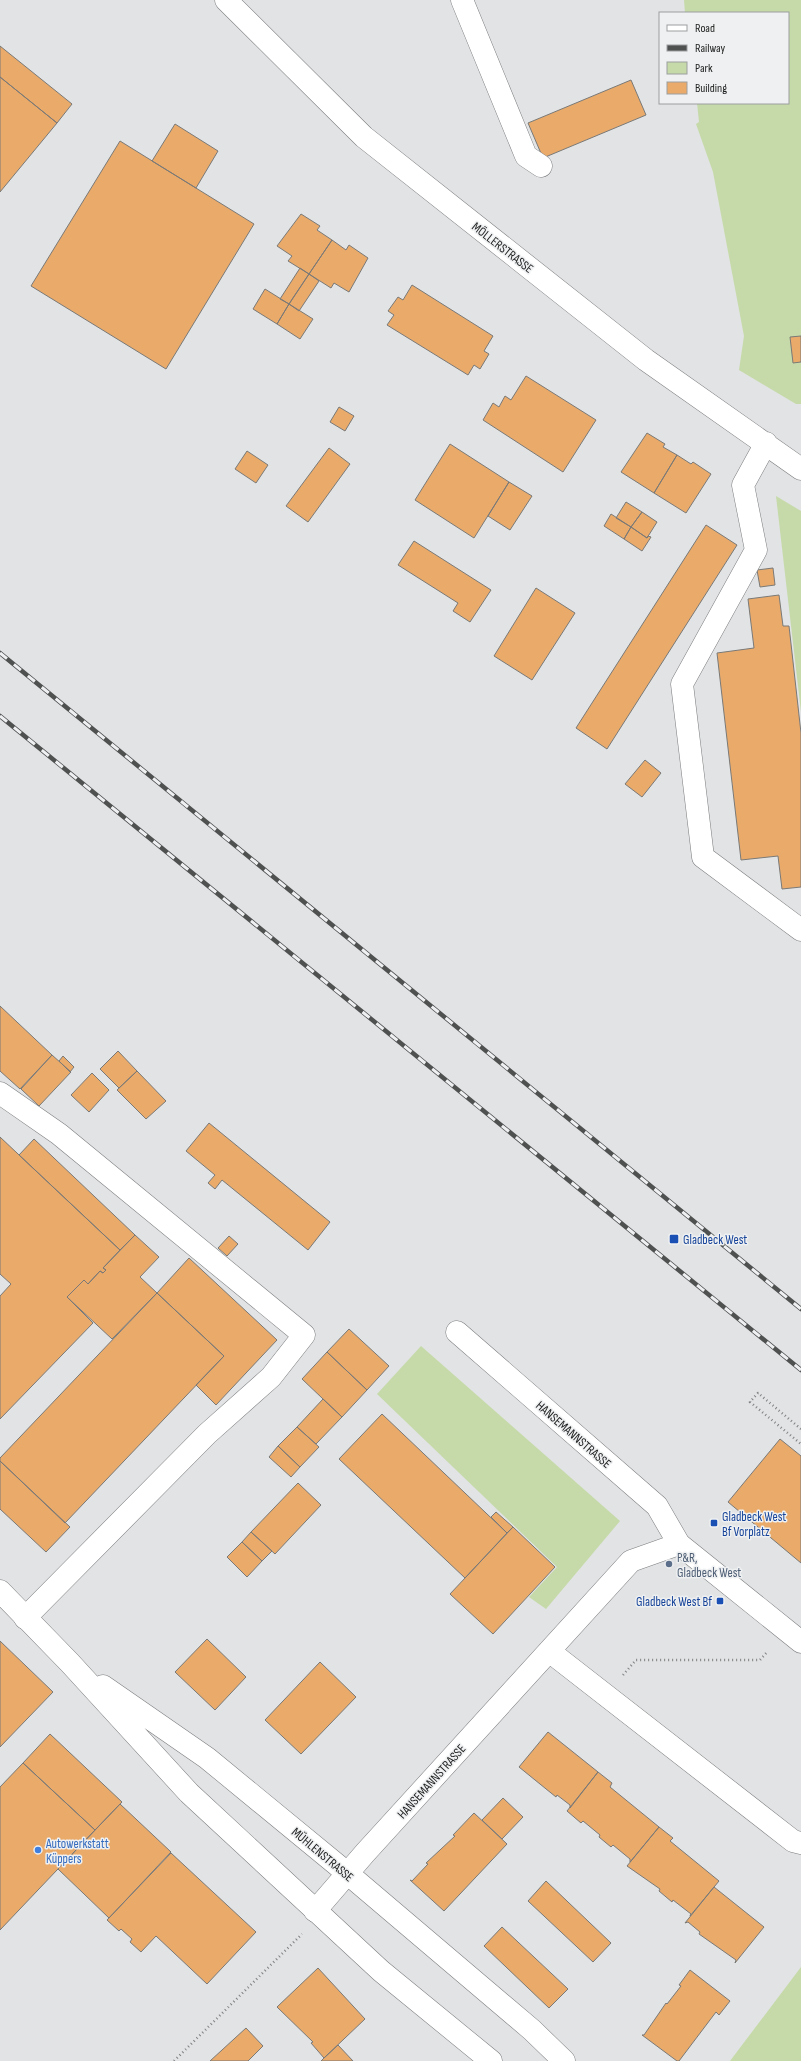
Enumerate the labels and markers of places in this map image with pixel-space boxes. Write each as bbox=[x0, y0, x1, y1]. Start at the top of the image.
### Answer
place label: Gladbeck West bbox=[683, 1232, 747, 1248]
marker: Gladbeck West bbox=[668, 1233, 680, 1245]
place label: Gladbeck West Bf Vorplatz bbox=[722, 1509, 786, 1540]
marker: Gladbeck West Bf Vorplatz bbox=[709, 1518, 719, 1528]
place label: P&R, Gladbeck West bbox=[677, 1550, 741, 1581]
marker: P&R, Gladbeck West bbox=[664, 1559, 674, 1569]
place label: Gladbeck West Bf bbox=[636, 1594, 712, 1610]
marker: Gladbeck West Bf bbox=[715, 1596, 725, 1606]
place label: Autowerkstatt Küppers bbox=[45, 1836, 109, 1867]
marker: Autowerkstatt Küppers bbox=[33, 1845, 43, 1855]

